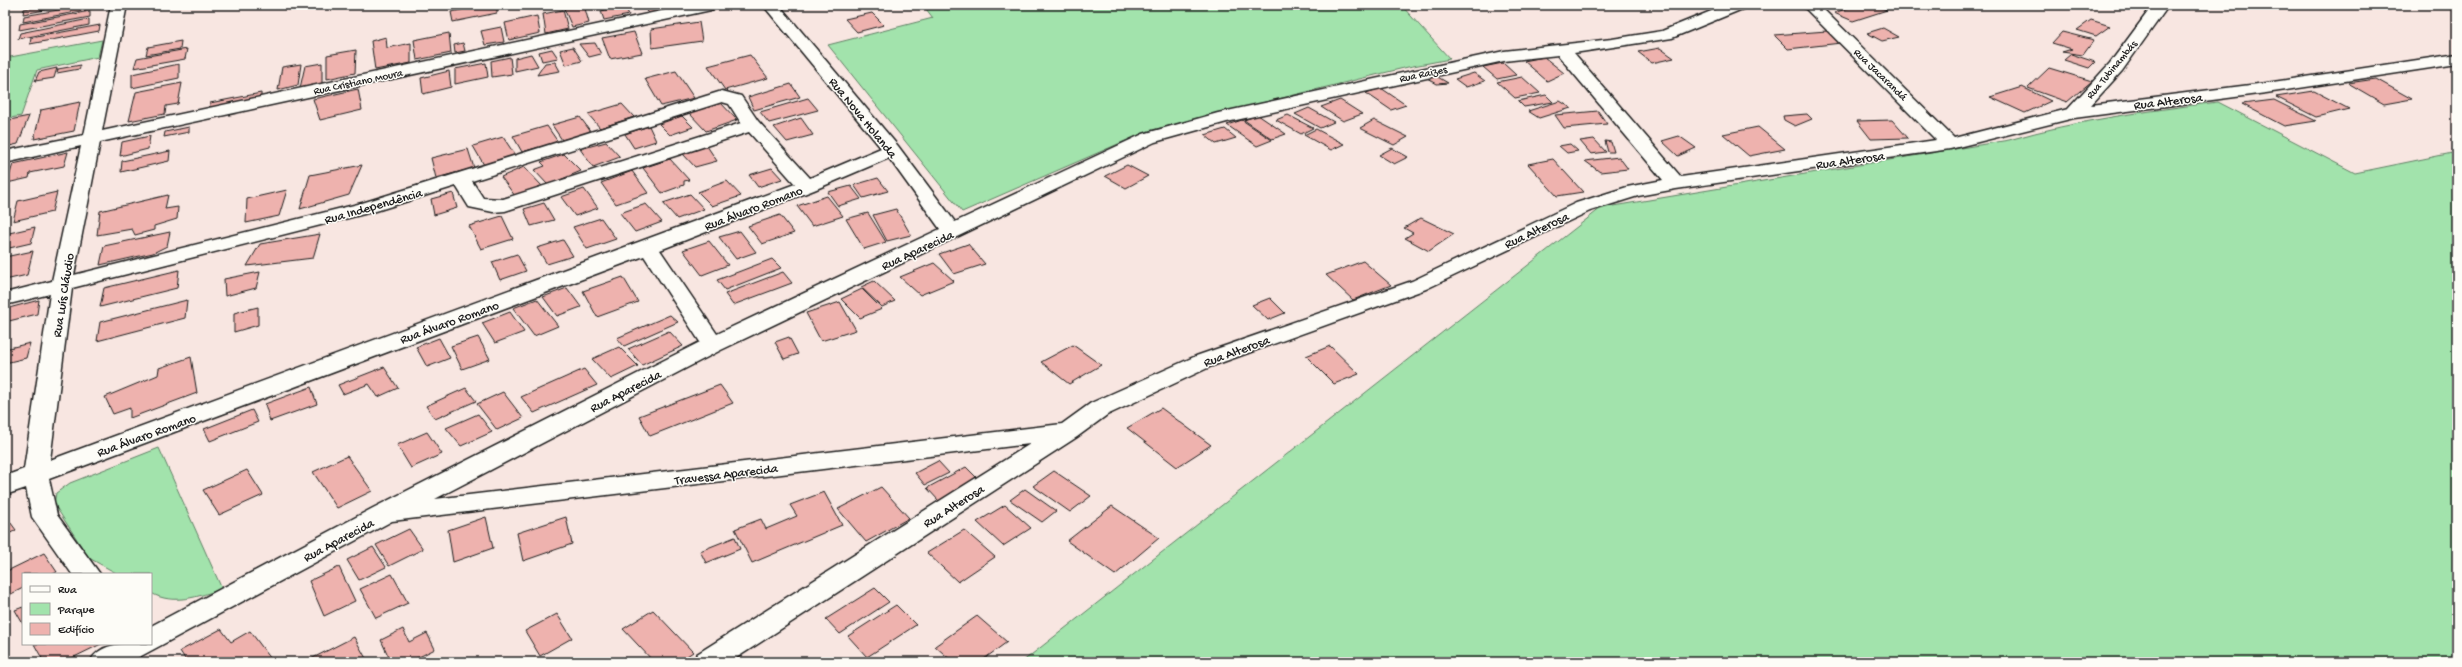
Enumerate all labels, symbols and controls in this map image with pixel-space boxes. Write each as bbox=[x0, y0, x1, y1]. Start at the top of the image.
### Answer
street label: Rua Tubinambás bbox=[2085, 38, 2141, 102]
street label: Rua Jacarandá bbox=[1851, 47, 1909, 104]
street label: Rua Raizes bbox=[1398, 64, 1449, 86]
street label: Rua Cristiano Moura bbox=[313, 67, 405, 98]
street label: Rua Nova Holanda bbox=[825, 75, 900, 163]
street label: Rua Alterosa bbox=[2133, 91, 2204, 114]
street label: Rua Alterosa bbox=[1815, 149, 1886, 174]
street label: Rua Álvaro Romano bbox=[702, 183, 805, 235]
street label: Rua Independência bbox=[323, 186, 425, 229]
street label: Rua Alterosa bbox=[1503, 210, 1572, 253]
street label: Rua Aparecida bbox=[880, 228, 957, 275]
street label: Rua Luís Cláudio bbox=[50, 252, 79, 339]
street label: Rua Álvaro Romano bbox=[398, 297, 502, 348]
street label: Rua Alterosa bbox=[1202, 333, 1273, 371]
street label: Rua Aparecida bbox=[588, 368, 665, 417]
street label: Rua Álvaro Romano bbox=[95, 410, 199, 461]
street label: Travessa Aparecida bbox=[673, 462, 780, 489]
street label: Rua Alterosa bbox=[921, 482, 988, 532]
street label: Rua Aparecida bbox=[301, 516, 378, 566]
legend bbox=[22, 573, 152, 645]
text: Rua bbox=[58, 584, 77, 598]
text: Parque bbox=[57, 604, 95, 618]
text: Edifício bbox=[58, 624, 94, 638]

